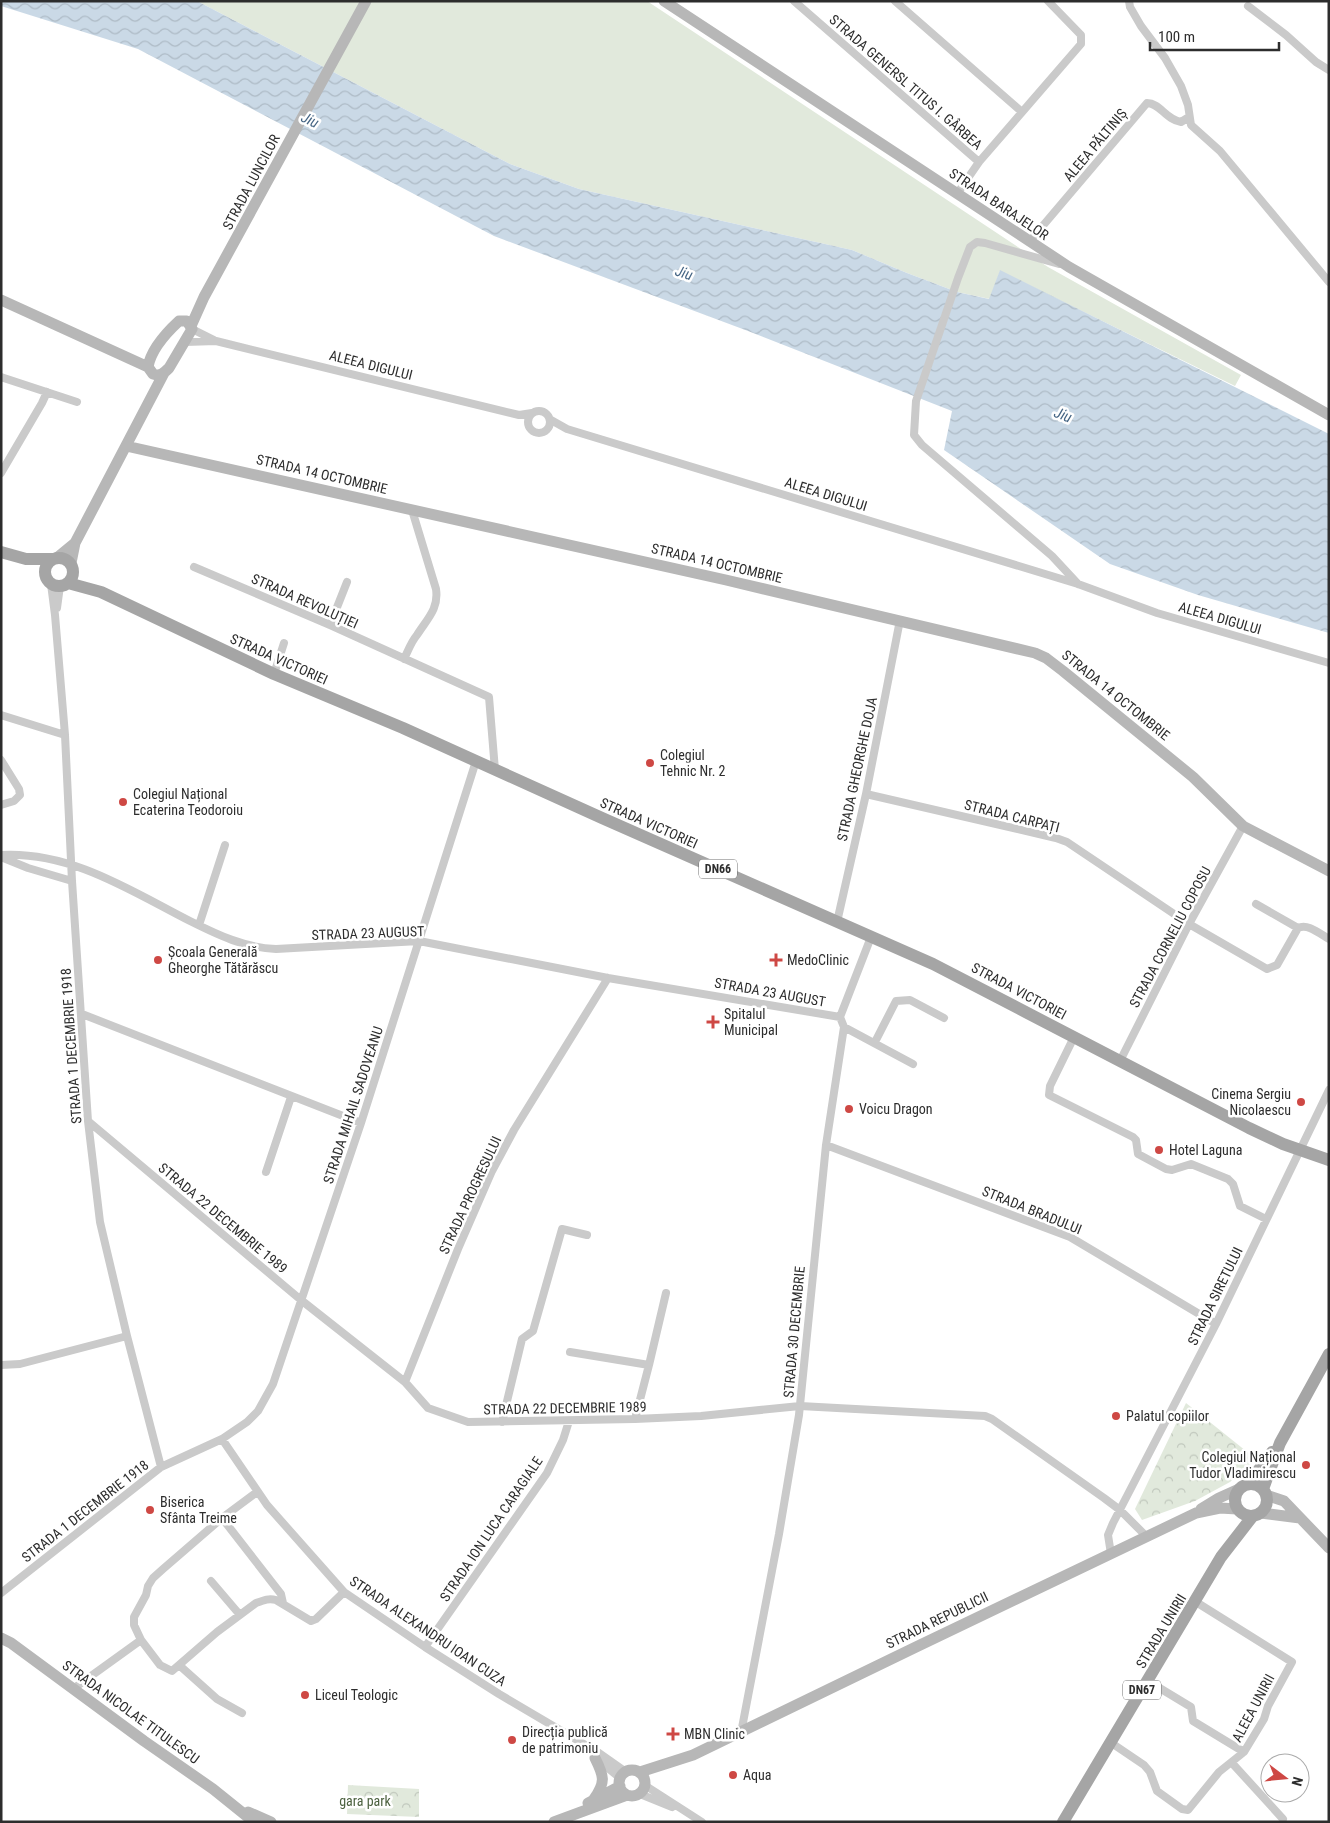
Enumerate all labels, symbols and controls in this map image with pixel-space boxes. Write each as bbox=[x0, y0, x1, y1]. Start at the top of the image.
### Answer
street label: STRADA GENERSL TITUS I. GÂRBEA bbox=[826, 10, 986, 153]
scale bar bbox=[1150, 20, 1279, 52]
text: 100 m bbox=[1158, 28, 1195, 46]
street label: ALEEA PĂLTINIȘ bbox=[1060, 105, 1131, 185]
water label: Jiu bbox=[298, 108, 322, 132]
street label: STRADA LUNCILOR bbox=[219, 131, 283, 232]
street label: STRADA BARAJELOR bbox=[946, 165, 1052, 243]
water label: Jiu bbox=[673, 262, 695, 284]
street label: ALEEA DIGULUI bbox=[328, 347, 414, 383]
water label: Jiu bbox=[1052, 403, 1074, 427]
street label: STRADA 14 OCTOMBRIE bbox=[255, 451, 389, 497]
street label: ALEEA DIGULUI bbox=[783, 474, 869, 514]
street label: STRADA 14 OCTOMBRIE bbox=[650, 540, 784, 586]
street label: STRADA REVOLUȚIEI bbox=[249, 570, 361, 633]
street label: ALEEA DIGULUI bbox=[1177, 599, 1263, 637]
street label: STRADA VICTORIEI bbox=[228, 630, 330, 688]
street label: STRADA 14 OCTOMBRIE bbox=[1059, 647, 1173, 743]
street label: STRADA GHEORGHE DOJA bbox=[834, 695, 880, 843]
place label: Colegiul Tehnic Nr. 2 bbox=[660, 747, 726, 779]
marker: Colegiul Tehnic Nr. 2 bbox=[644, 757, 656, 769]
place label: Colegiul Național Ecaterina Teodoroiu bbox=[133, 786, 243, 818]
street label: STRADA VICTORIEI bbox=[598, 794, 700, 852]
marker: Colegiul Național Ecaterina Teodoroiu bbox=[117, 796, 129, 808]
street label: STRADA CARPAȚI bbox=[963, 796, 1061, 837]
road number: DN66 bbox=[699, 860, 737, 879]
street label: STRADA CORNELIU COPOSU bbox=[1126, 864, 1214, 1010]
street label: STRADA 23 AUGUST bbox=[311, 923, 425, 943]
place label: Școala Generală Gheorghe Tătărăscu bbox=[168, 944, 278, 976]
place label: MedoClinic bbox=[787, 952, 849, 968]
marker: MedoClinic bbox=[769, 953, 783, 967]
marker: Școala Generală Gheorghe Tătărăscu bbox=[152, 954, 164, 966]
street label: STRADA VICTORIEI bbox=[969, 959, 1069, 1023]
street label: STRADA 1 DECEMBRIE 1918 bbox=[58, 967, 84, 1124]
street label: STRADA 23 AUGUST bbox=[713, 974, 827, 1010]
place label: Spitalul Municipal bbox=[724, 1006, 778, 1038]
marker: Spitalul Municipal bbox=[706, 1015, 720, 1029]
street label: STRADA MIHAIL SADOVEANU bbox=[320, 1024, 386, 1186]
place label: Cinema Sergiu Nicolaescu bbox=[1211, 1086, 1291, 1118]
marker: Cinema Sergiu Nicolaescu bbox=[1295, 1096, 1307, 1108]
place label: Voicu Dragon bbox=[859, 1101, 933, 1117]
marker: Voicu Dragon bbox=[843, 1103, 855, 1115]
street label: STRADA PROGRESULUI bbox=[436, 1134, 504, 1256]
place label: Hotel Laguna bbox=[1169, 1142, 1242, 1158]
marker: Hotel Laguna bbox=[1153, 1144, 1165, 1156]
street label: STRADA 22 DECEMBRIE 1989 bbox=[155, 1159, 291, 1277]
street label: STRADA BRADULUI bbox=[980, 1183, 1084, 1237]
street label: STRADA SIRETULUI bbox=[1184, 1244, 1246, 1348]
street label: STRADA 30 DECEMBRIE bbox=[780, 1265, 808, 1399]
street label: STRADA 22 DECEMBRIE 1989 bbox=[483, 1399, 647, 1417]
place label: Palatul copiilor bbox=[1126, 1408, 1209, 1424]
marker: Palatul copiilor bbox=[1110, 1410, 1122, 1422]
place label: Colegiul Național Tudor Vladimirescu bbox=[1189, 1449, 1296, 1481]
street label: STRADA ION LUCA CARAGIALE bbox=[436, 1453, 546, 1605]
street label: STRADA 1 DECEMBRIE 1918 bbox=[19, 1457, 152, 1565]
marker: Colegiul Național Tudor Vladimirescu bbox=[1300, 1459, 1312, 1471]
place label: Biserica Sfânta Treime bbox=[160, 1494, 237, 1526]
marker: Biserica Sfânta Treime bbox=[144, 1504, 156, 1516]
street label: STRADA ALEXANDRU IOAN CUZA bbox=[347, 1573, 509, 1689]
street label: STRADA REPUBLICII bbox=[883, 1588, 991, 1652]
street label: STRADA UNIRII bbox=[1133, 1591, 1189, 1671]
street label: STRADA NICOLAE TITULESCU bbox=[60, 1657, 203, 1767]
street label: ALEEA UNIRII bbox=[1228, 1671, 1278, 1745]
road number: DN67 bbox=[1123, 1680, 1161, 1700]
place label: Liceul Teologic bbox=[315, 1687, 398, 1703]
marker: Liceul Teologic bbox=[299, 1689, 311, 1701]
place label: Direcția publică de patrimoniu bbox=[522, 1724, 608, 1756]
place label: MBN Clinic bbox=[684, 1726, 745, 1742]
marker: MBN Clinic bbox=[666, 1727, 680, 1741]
marker: Direcția publică de patrimoniu bbox=[506, 1734, 518, 1746]
north arrow bbox=[1260, 1753, 1310, 1803]
place label: Aqua bbox=[743, 1767, 772, 1783]
marker: Aqua bbox=[727, 1769, 739, 1781]
text: N bbox=[1289, 1775, 1306, 1788]
park label: gara park bbox=[339, 1793, 392, 1809]

